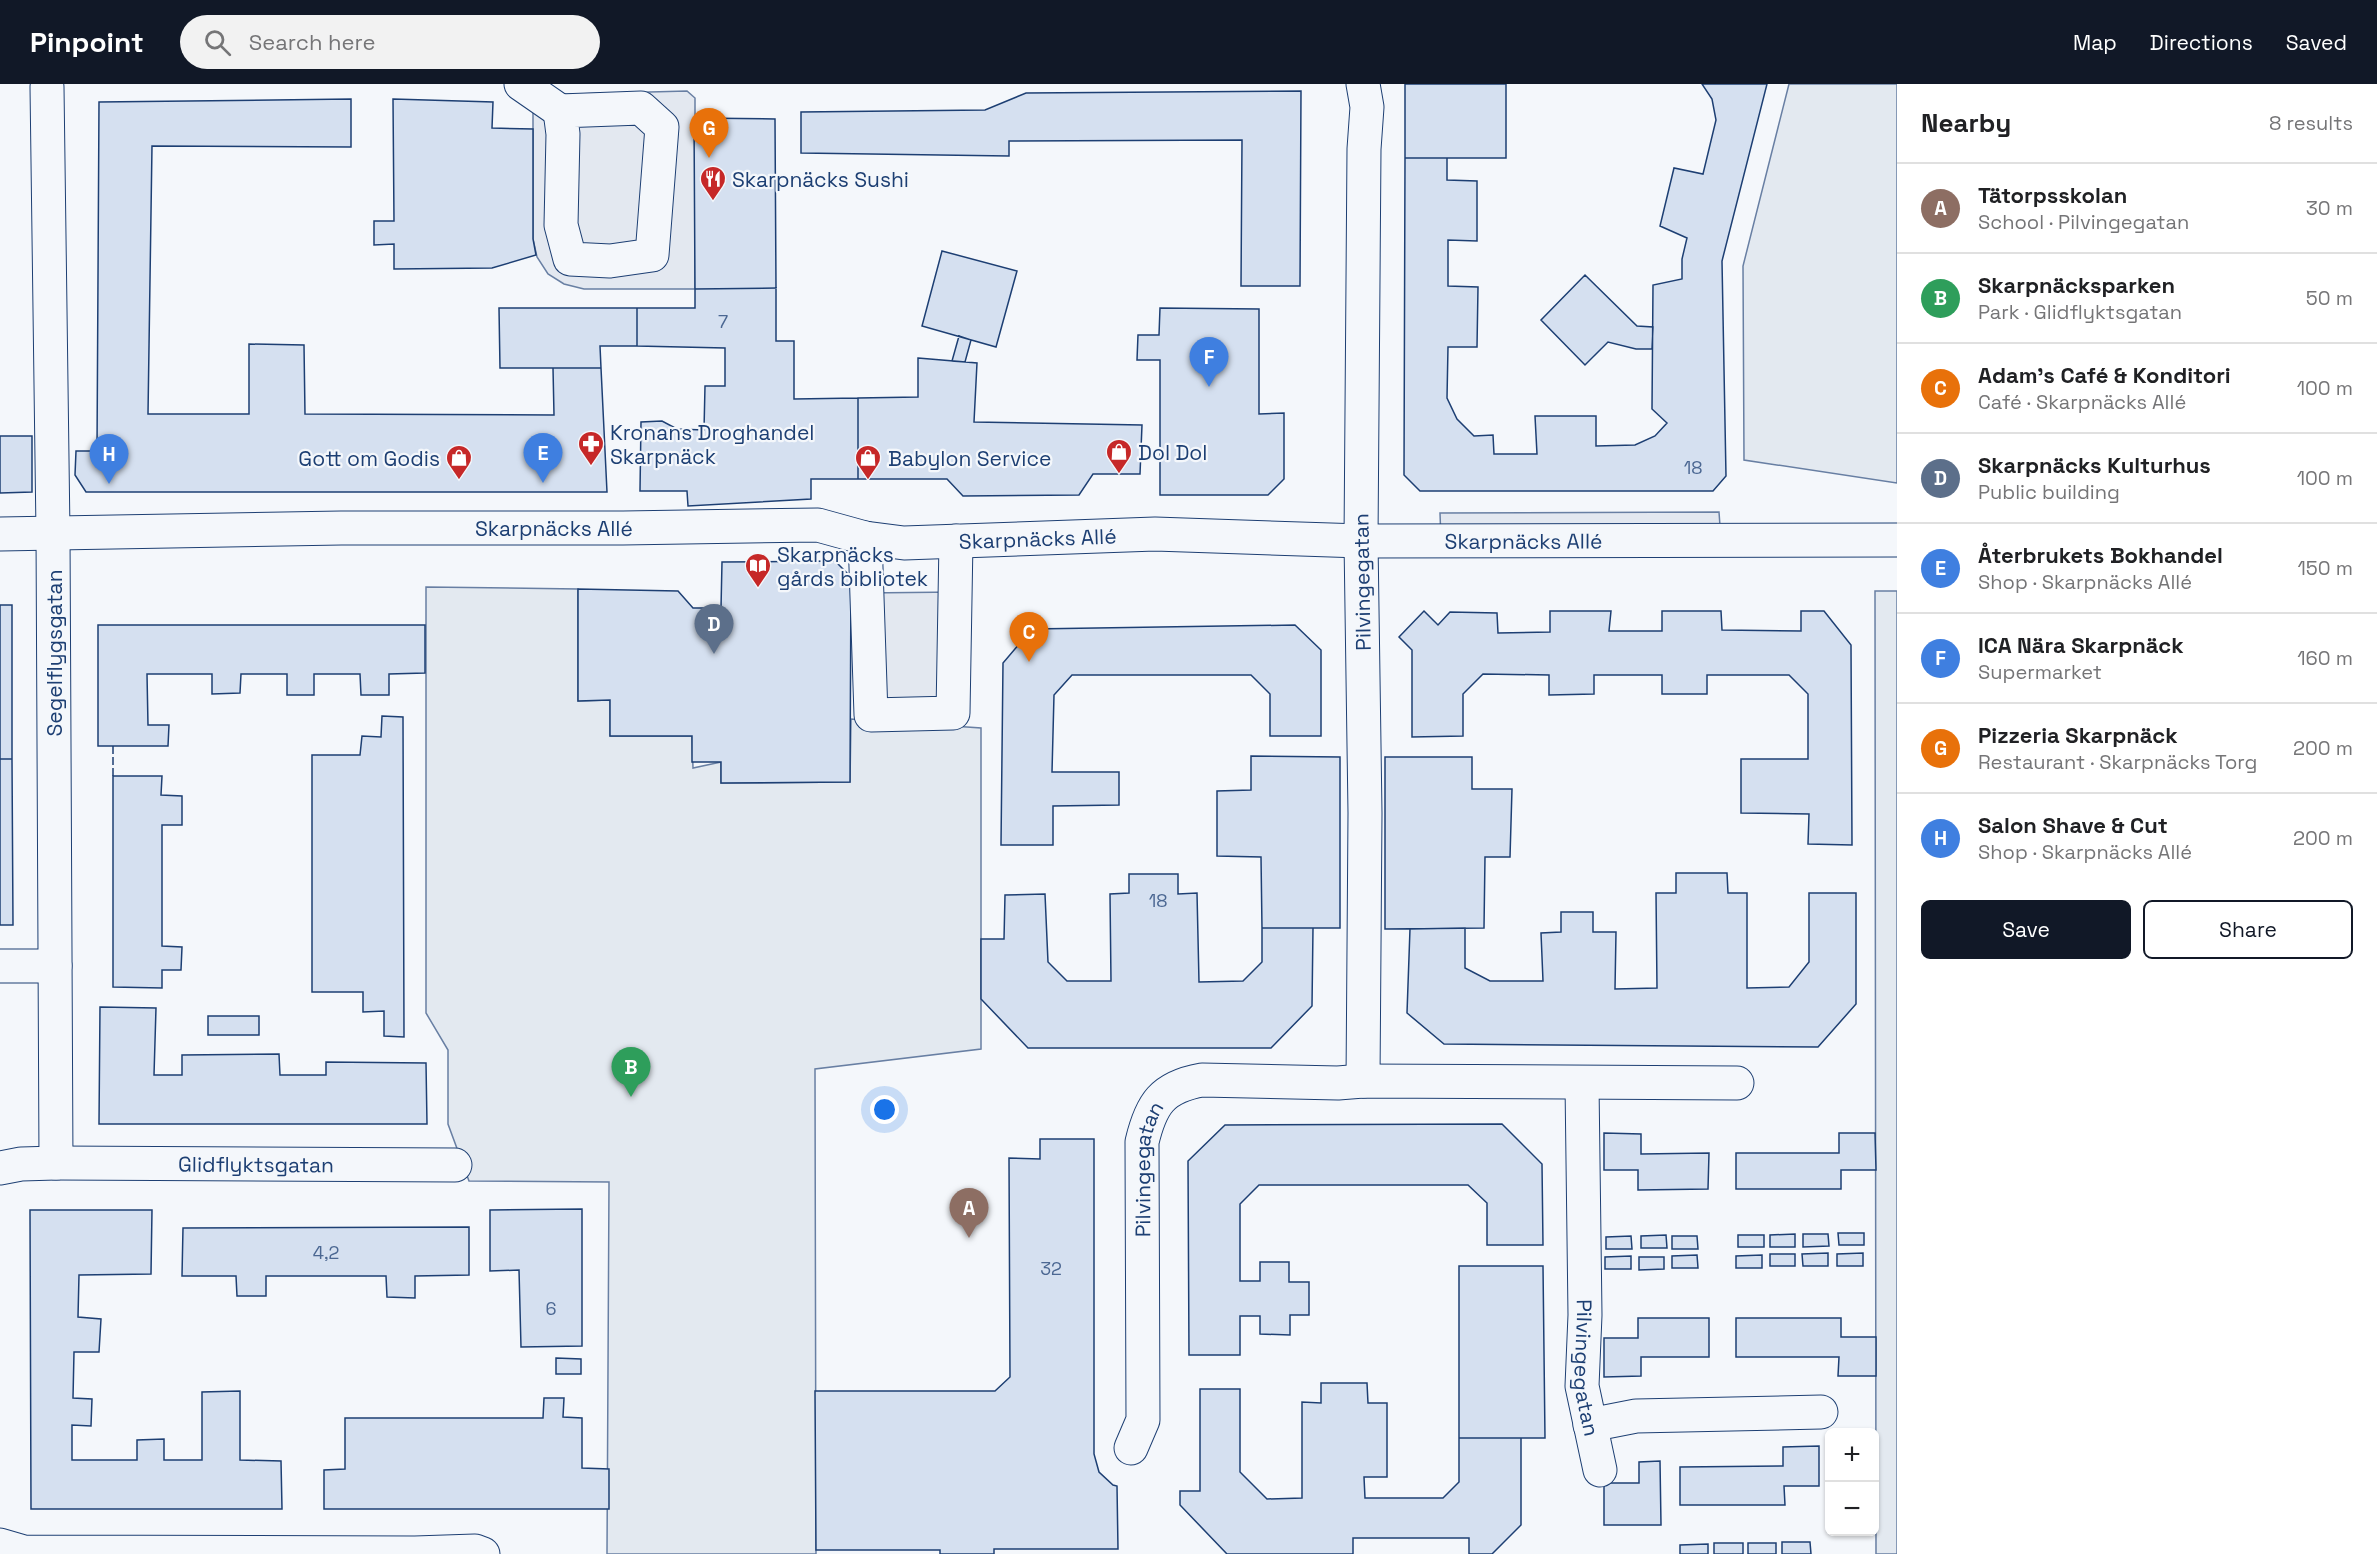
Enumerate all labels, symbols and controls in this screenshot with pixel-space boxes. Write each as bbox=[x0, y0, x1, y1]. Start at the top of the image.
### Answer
search box bbox=[180, 15, 600, 69]
text: Pinpoint bbox=[30, 24, 144, 60]
icon: search bbox=[201, 26, 234, 59]
text: Search here bbox=[249, 28, 375, 56]
text: Map bbox=[2073, 29, 2117, 56]
text: Directions bbox=[2150, 29, 2253, 56]
text: Saved bbox=[2286, 29, 2347, 56]
text: Nearby bbox=[1921, 106, 2011, 140]
pin: G bbox=[690, 109, 728, 158]
text: 8 results bbox=[2269, 110, 2353, 136]
restaurant icon: Skarpnäcks Sushi bbox=[698, 164, 728, 202]
place label: Skarpnäcks Sushi bbox=[732, 166, 909, 193]
text: Tätorpsskolan bbox=[1978, 181, 2127, 209]
text: A bbox=[1934, 195, 1947, 221]
text: 30 m bbox=[2306, 195, 2353, 221]
text: School · Pilvingegatan bbox=[1978, 209, 2189, 235]
text: Skarpnäcksparken bbox=[1978, 271, 2175, 299]
text: B bbox=[1934, 285, 1947, 311]
text: 50 m bbox=[2306, 285, 2353, 311]
text: Park · Glidflyktsgatan bbox=[1978, 299, 2182, 325]
house number: 7 bbox=[718, 310, 728, 333]
pin: F bbox=[1190, 338, 1228, 387]
text: Adam’s Café & Konditori bbox=[1978, 361, 2231, 389]
text: C bbox=[1934, 375, 1947, 401]
text: 100 m bbox=[2297, 375, 2353, 401]
text: Café · Skarpnäcks Allé bbox=[1978, 389, 2186, 415]
place label: Kronans Droghandel Skarpnäck bbox=[610, 419, 814, 470]
pharmacy icon: Kronans Droghandel Skarpnäck bbox=[576, 429, 606, 467]
pin: H bbox=[90, 434, 128, 484]
pin: E bbox=[524, 434, 562, 483]
shop icon: Dol Dol bbox=[1104, 437, 1134, 475]
place label: Dol Dol bbox=[1138, 439, 1208, 466]
shop icon: Gott om Godis bbox=[444, 443, 474, 481]
shop icon: Babylon Service bbox=[853, 443, 883, 481]
place label: Gott om Godis bbox=[298, 445, 440, 472]
place label: Babylon Service bbox=[888, 445, 1051, 472]
text: Skarpnäcks Kulturhus bbox=[1978, 451, 2211, 479]
house number: 18 bbox=[1684, 456, 1702, 479]
text: D bbox=[1934, 465, 1947, 491]
text: 100 m bbox=[2297, 465, 2353, 491]
text: Public building bbox=[1978, 479, 2120, 505]
street label: Pilvingegatan bbox=[1347, 513, 1377, 651]
street label: Skarpnäcks Allé bbox=[475, 514, 633, 542]
street label: Skarpnäcks Allé bbox=[958, 522, 1117, 555]
street label: Skarpnäcks Allé bbox=[1445, 527, 1603, 554]
place label: Skarpnäcks gårds bibliotek bbox=[777, 541, 928, 592]
text: Återbrukets Bokhandel bbox=[1978, 541, 2223, 569]
library icon: Skarpnäcks gårds bibliotek bbox=[743, 551, 773, 589]
text: E bbox=[1935, 555, 1946, 581]
text: 150 m bbox=[2298, 555, 2353, 581]
street label: Segelflygsgatan bbox=[41, 569, 68, 737]
text: Shop · Skarpnäcks Allé bbox=[1978, 569, 2192, 595]
pin: D bbox=[694, 604, 734, 654]
pin: C bbox=[1010, 612, 1048, 662]
text: ICA Nära Skarpnäck bbox=[1978, 631, 2184, 659]
text: F bbox=[1935, 645, 1946, 671]
text: 160 m bbox=[2297, 645, 2353, 671]
text: Supermarket bbox=[1978, 659, 2102, 685]
text: Pizzeria Skarpnäck bbox=[1978, 721, 2178, 749]
text: G bbox=[1934, 735, 1947, 761]
text: 200 m bbox=[2293, 735, 2353, 761]
text: Restaurant · Skarpnäcks Torg bbox=[1978, 749, 2257, 775]
text: Salon Shave & Cut bbox=[1978, 811, 2168, 839]
text: H bbox=[1934, 825, 1947, 851]
text: 200 m bbox=[2293, 825, 2353, 851]
text: Shop · Skarpnäcks Allé bbox=[1978, 839, 2192, 865]
house number: 18 bbox=[1149, 889, 1167, 912]
button: Save bbox=[1921, 900, 2131, 959]
button: Share bbox=[2143, 900, 2353, 959]
pin: B bbox=[612, 1048, 650, 1097]
your location bbox=[870, 1095, 899, 1124]
street label: Pilvingegatan bbox=[1128, 1096, 1169, 1237]
street label: Glidflyktsgatan bbox=[178, 1150, 334, 1178]
pin: A bbox=[950, 1188, 988, 1238]
house number: 4,2 bbox=[313, 1241, 339, 1264]
house number: 32 bbox=[1040, 1257, 1062, 1280]
house number: 6 bbox=[545, 1297, 557, 1320]
street label: Pilvingegatan bbox=[1568, 1299, 1606, 1438]
map controls bbox=[1825, 1428, 1879, 1536]
button: + bbox=[1825, 1428, 1879, 1482]
button: − bbox=[1825, 1482, 1879, 1536]

